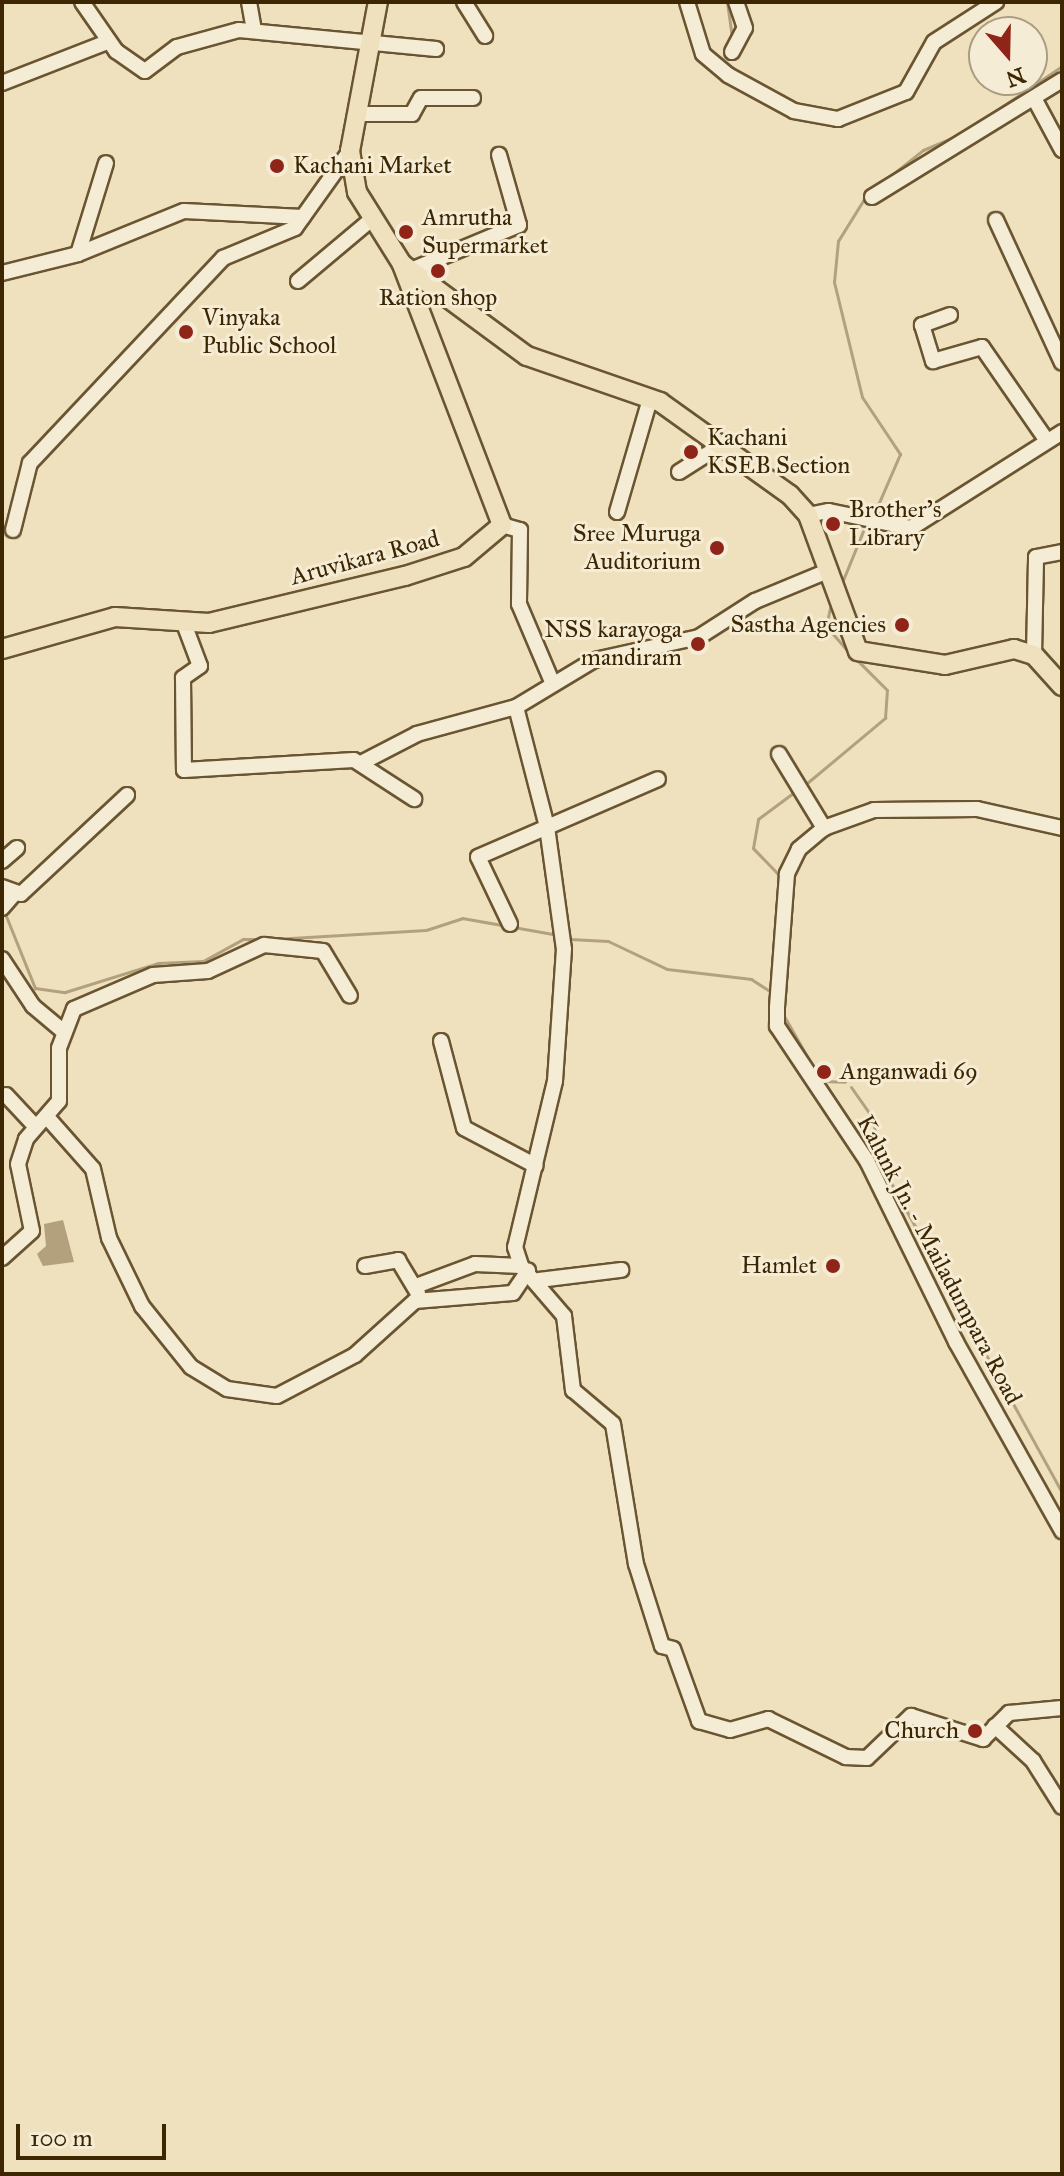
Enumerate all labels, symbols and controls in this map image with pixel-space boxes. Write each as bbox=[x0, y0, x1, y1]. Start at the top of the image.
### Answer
north arrow bbox=[968, 16, 1048, 96]
text: N bbox=[1002, 61, 1029, 93]
place label: Kachani Market bbox=[293, 152, 452, 180]
marker: Kachani Market bbox=[268, 157, 286, 175]
place label: Amrutha Supermarket bbox=[422, 204, 548, 260]
marker: Amrutha Supermarket bbox=[397, 223, 415, 241]
marker: Ration shop bbox=[429, 262, 447, 280]
place label: Ration shop bbox=[379, 284, 497, 312]
place label: Vinyaka Public School bbox=[202, 304, 336, 360]
marker: Vinyaka Public School bbox=[177, 323, 195, 341]
place label: Kachani KSEB Section bbox=[707, 424, 850, 480]
marker: Kachani KSEB Section bbox=[682, 443, 700, 461]
place label: Brother's Library bbox=[849, 496, 941, 552]
marker: Brother's Library bbox=[824, 515, 842, 533]
place label: Sree Muruga Auditorium bbox=[573, 520, 701, 576]
street label: Aruvikara Road bbox=[287, 524, 443, 592]
marker: Sree Muruga Auditorium bbox=[708, 539, 726, 557]
place label: Sastha Agencies bbox=[730, 611, 886, 639]
place label: NSS karayoga mandiram bbox=[544, 616, 682, 672]
marker: Sastha Agencies bbox=[893, 616, 911, 634]
marker: NSS karayoga mandiram bbox=[689, 635, 707, 653]
place label: Anganwadi 69 bbox=[840, 1058, 978, 1086]
marker: Anganwadi 69 bbox=[815, 1063, 833, 1081]
street label: Kalunk Jn. - Mailadumpara Road bbox=[850, 1110, 1028, 1410]
place label: Hamlet bbox=[741, 1252, 817, 1280]
marker: Hamlet bbox=[824, 1257, 842, 1275]
place label: Church bbox=[884, 1717, 959, 1745]
marker: Church bbox=[966, 1722, 984, 1740]
scale bar bbox=[20, 2108, 170, 2158]
text: 100 m bbox=[30, 2123, 93, 2153]

